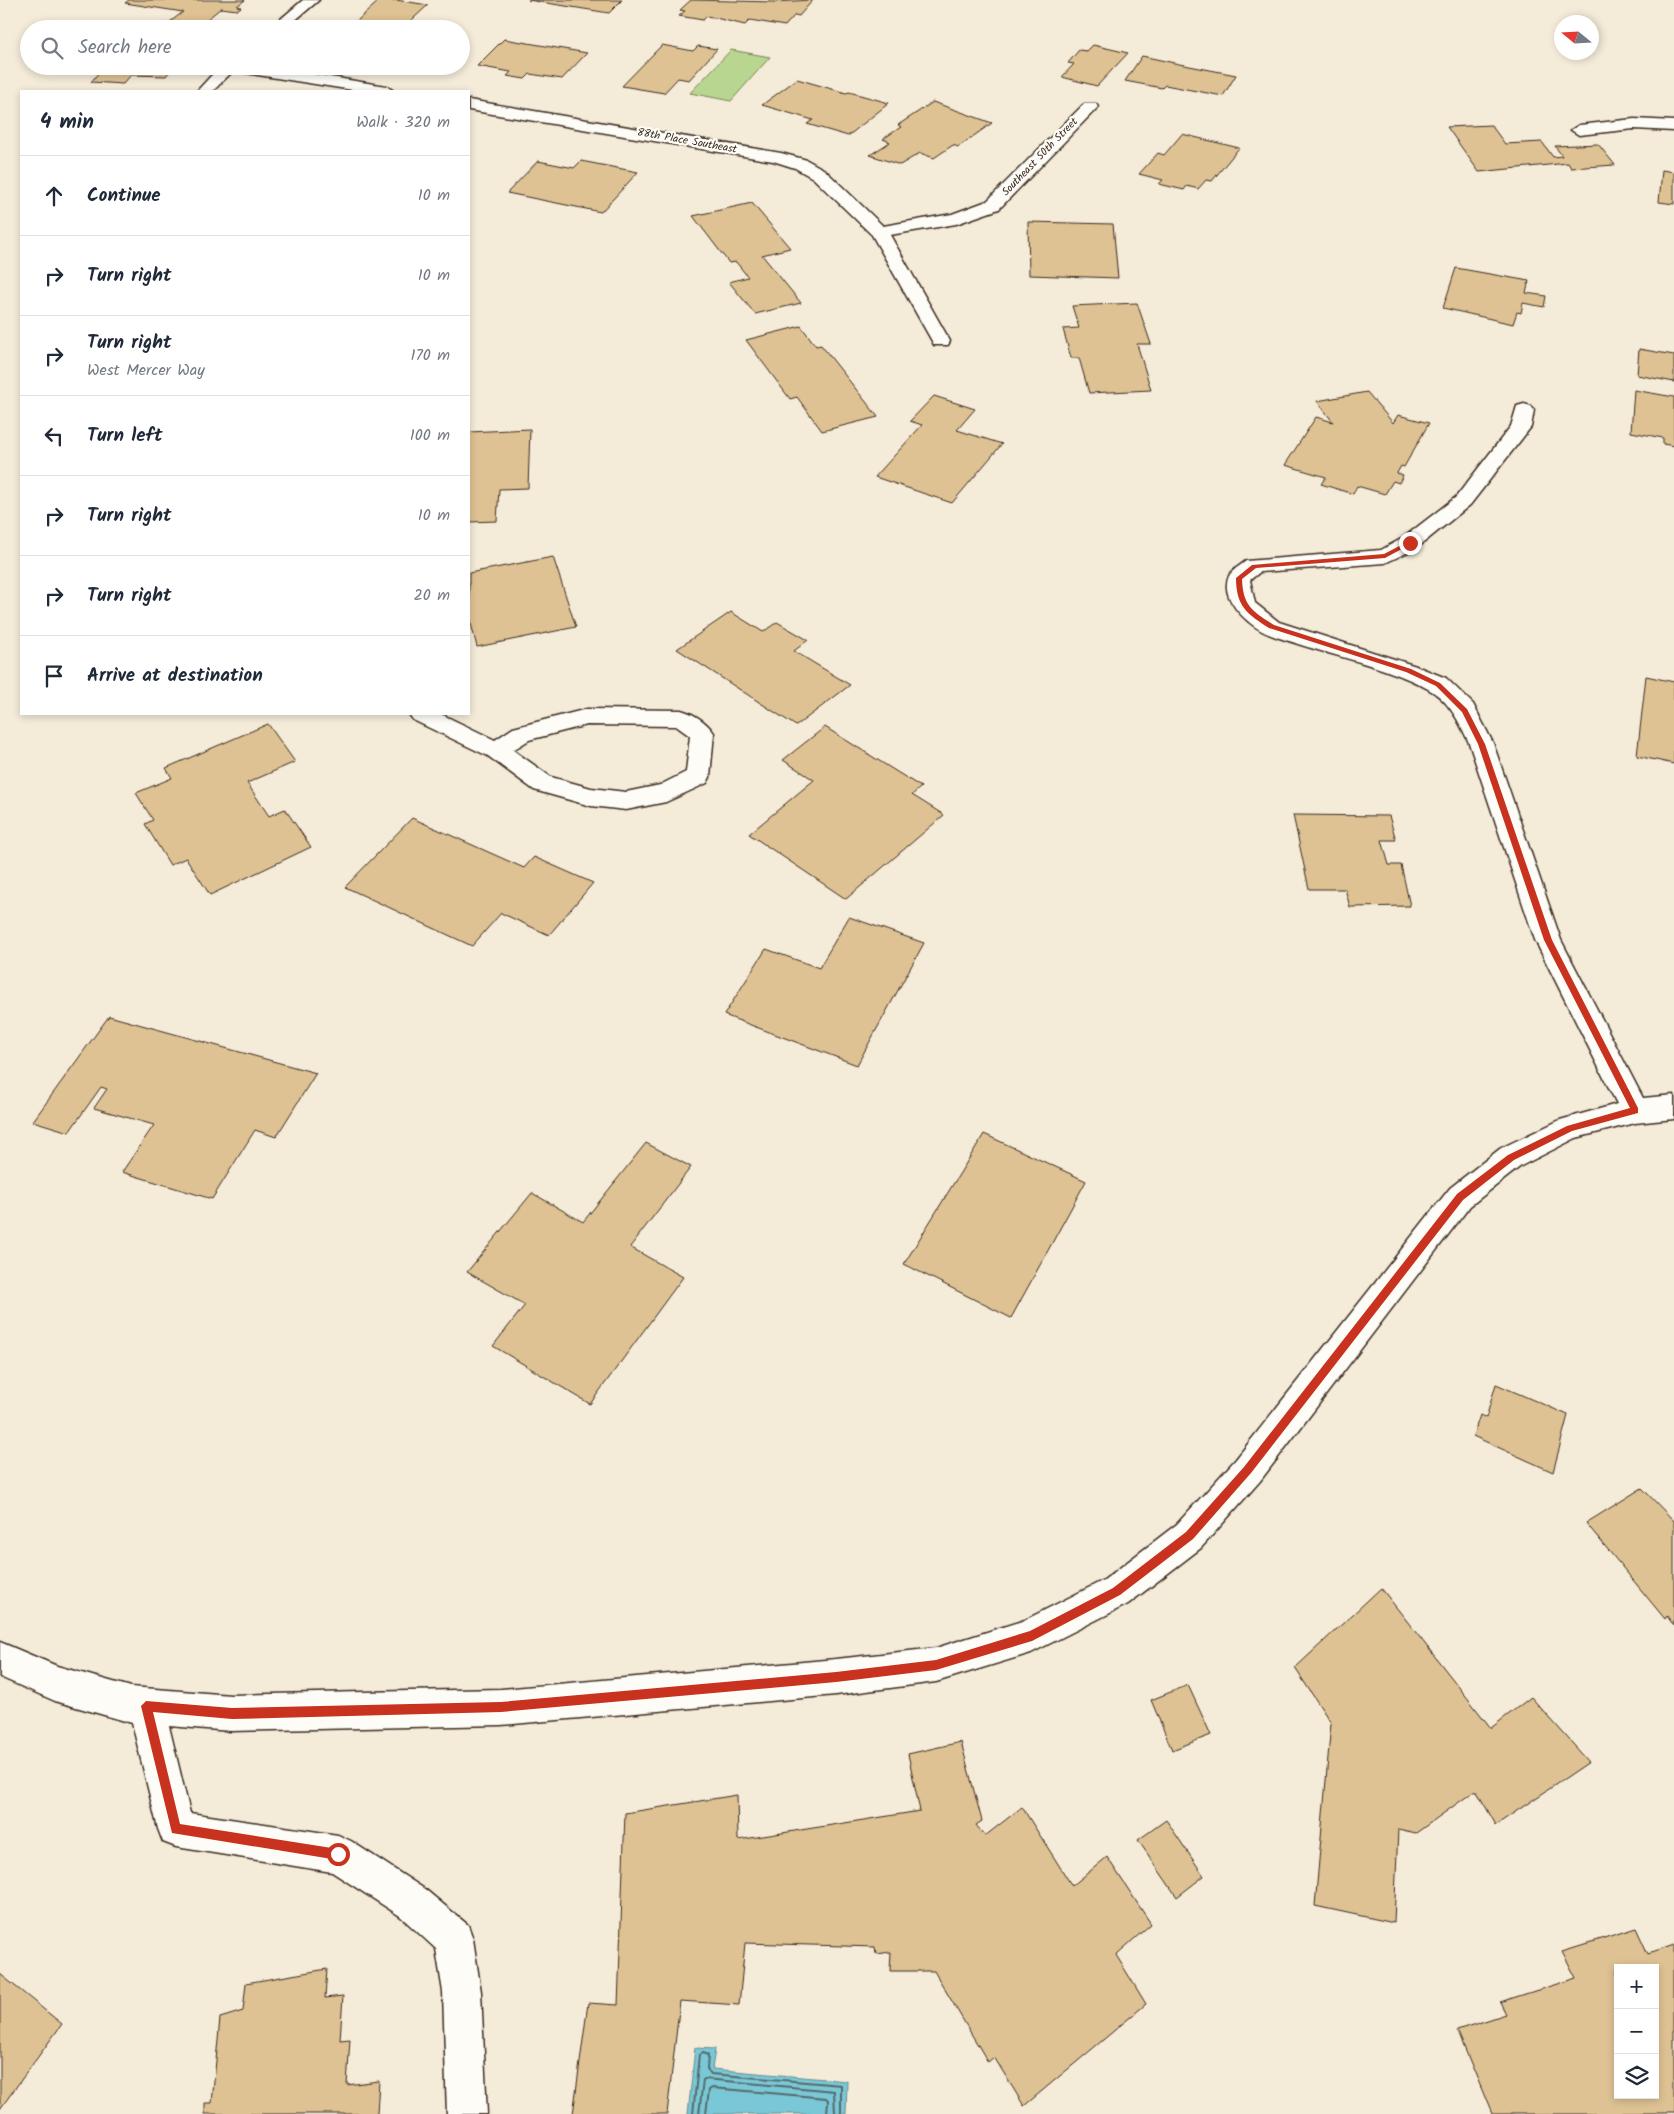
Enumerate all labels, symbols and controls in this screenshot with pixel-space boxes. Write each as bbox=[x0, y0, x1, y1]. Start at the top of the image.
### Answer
north arrow bbox=[1554, 15, 1599, 60]
search box bbox=[20, 20, 470, 75]
text: Search here bbox=[78, 33, 172, 63]
icon: search bbox=[38, 34, 66, 62]
text: 4 min bbox=[40, 106, 94, 139]
text: Walk · 320 m bbox=[356, 110, 450, 135]
street label: Southeast 50th Street bbox=[998, 113, 1083, 201]
street label: 88th Place Southeast bbox=[636, 123, 739, 159]
text: Continue bbox=[87, 181, 160, 211]
icon: ahead bbox=[40, 182, 68, 210]
text: 10 m bbox=[418, 183, 450, 208]
text: Turn right bbox=[87, 261, 172, 291]
icon: right bbox=[40, 262, 68, 290]
text: 10 m bbox=[418, 263, 450, 288]
text: Turn right bbox=[87, 328, 172, 358]
icon: right bbox=[40, 342, 68, 370]
text: 170 m bbox=[410, 343, 450, 368]
text: West Mercer Way bbox=[87, 358, 205, 383]
text: Turn left bbox=[87, 421, 162, 451]
icon: left bbox=[40, 422, 68, 450]
text: 100 m bbox=[410, 423, 450, 448]
text: Turn right bbox=[87, 501, 172, 531]
icon: right bbox=[40, 502, 68, 530]
text: 10 m bbox=[418, 503, 450, 528]
route end bbox=[1399, 532, 1422, 555]
text: Turn right bbox=[87, 581, 172, 611]
icon: right bbox=[40, 582, 68, 610]
text: 20 m bbox=[414, 583, 450, 608]
text: Arrive at destination bbox=[87, 661, 263, 691]
icon: arrive bbox=[40, 662, 68, 690]
route start bbox=[327, 1843, 350, 1866]
map controls bbox=[1614, 1964, 1659, 2099]
button: + bbox=[1614, 1964, 1659, 2009]
button: − bbox=[1614, 2009, 1659, 2054]
button: layers bbox=[1614, 2054, 1659, 2099]

